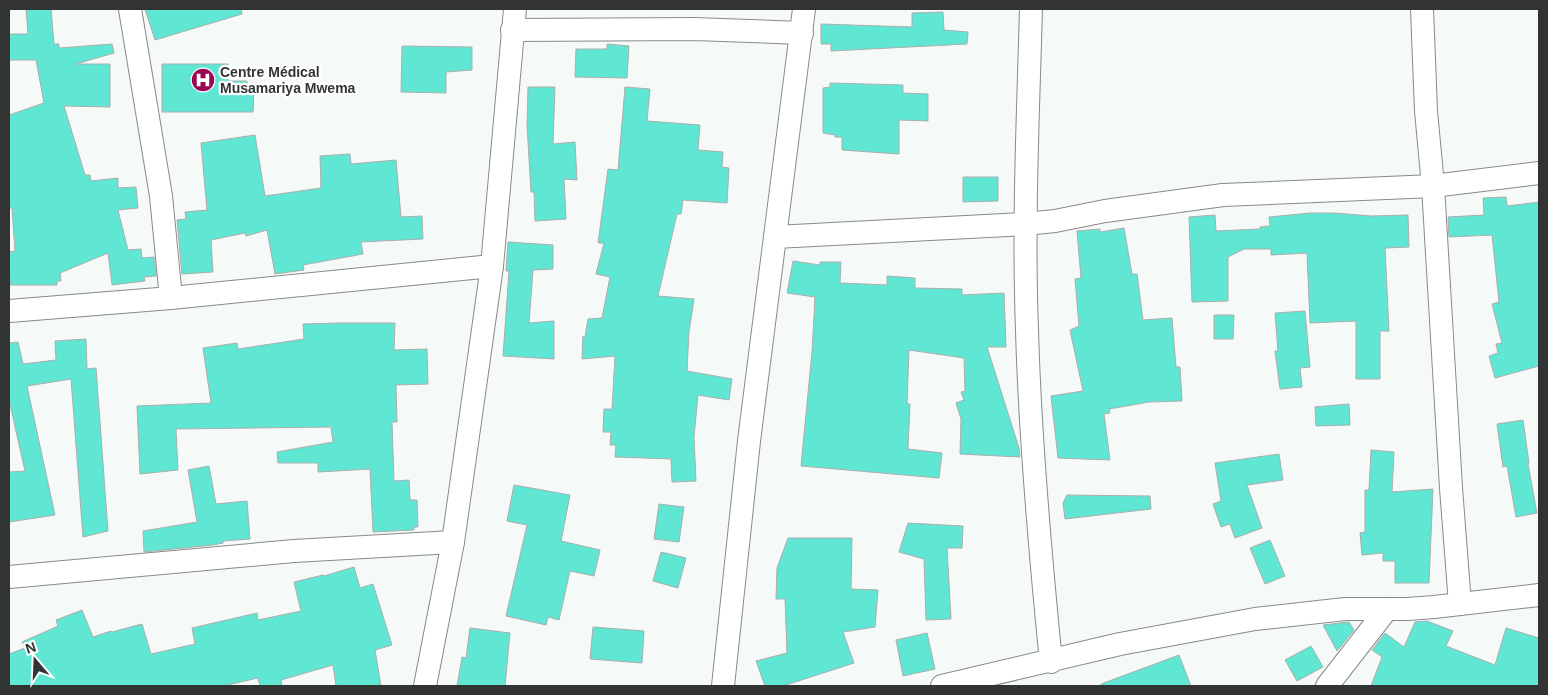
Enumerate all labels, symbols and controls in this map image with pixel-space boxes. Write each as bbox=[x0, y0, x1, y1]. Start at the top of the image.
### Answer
place label: Centre Médical Musamariya Mwema bbox=[220, 64, 356, 96]
hospital icon: Centre Médical Musamariya Mwema bbox=[190, 67, 216, 93]
north arrow bbox=[10, 635, 60, 685]
text: N bbox=[23, 638, 38, 657]

